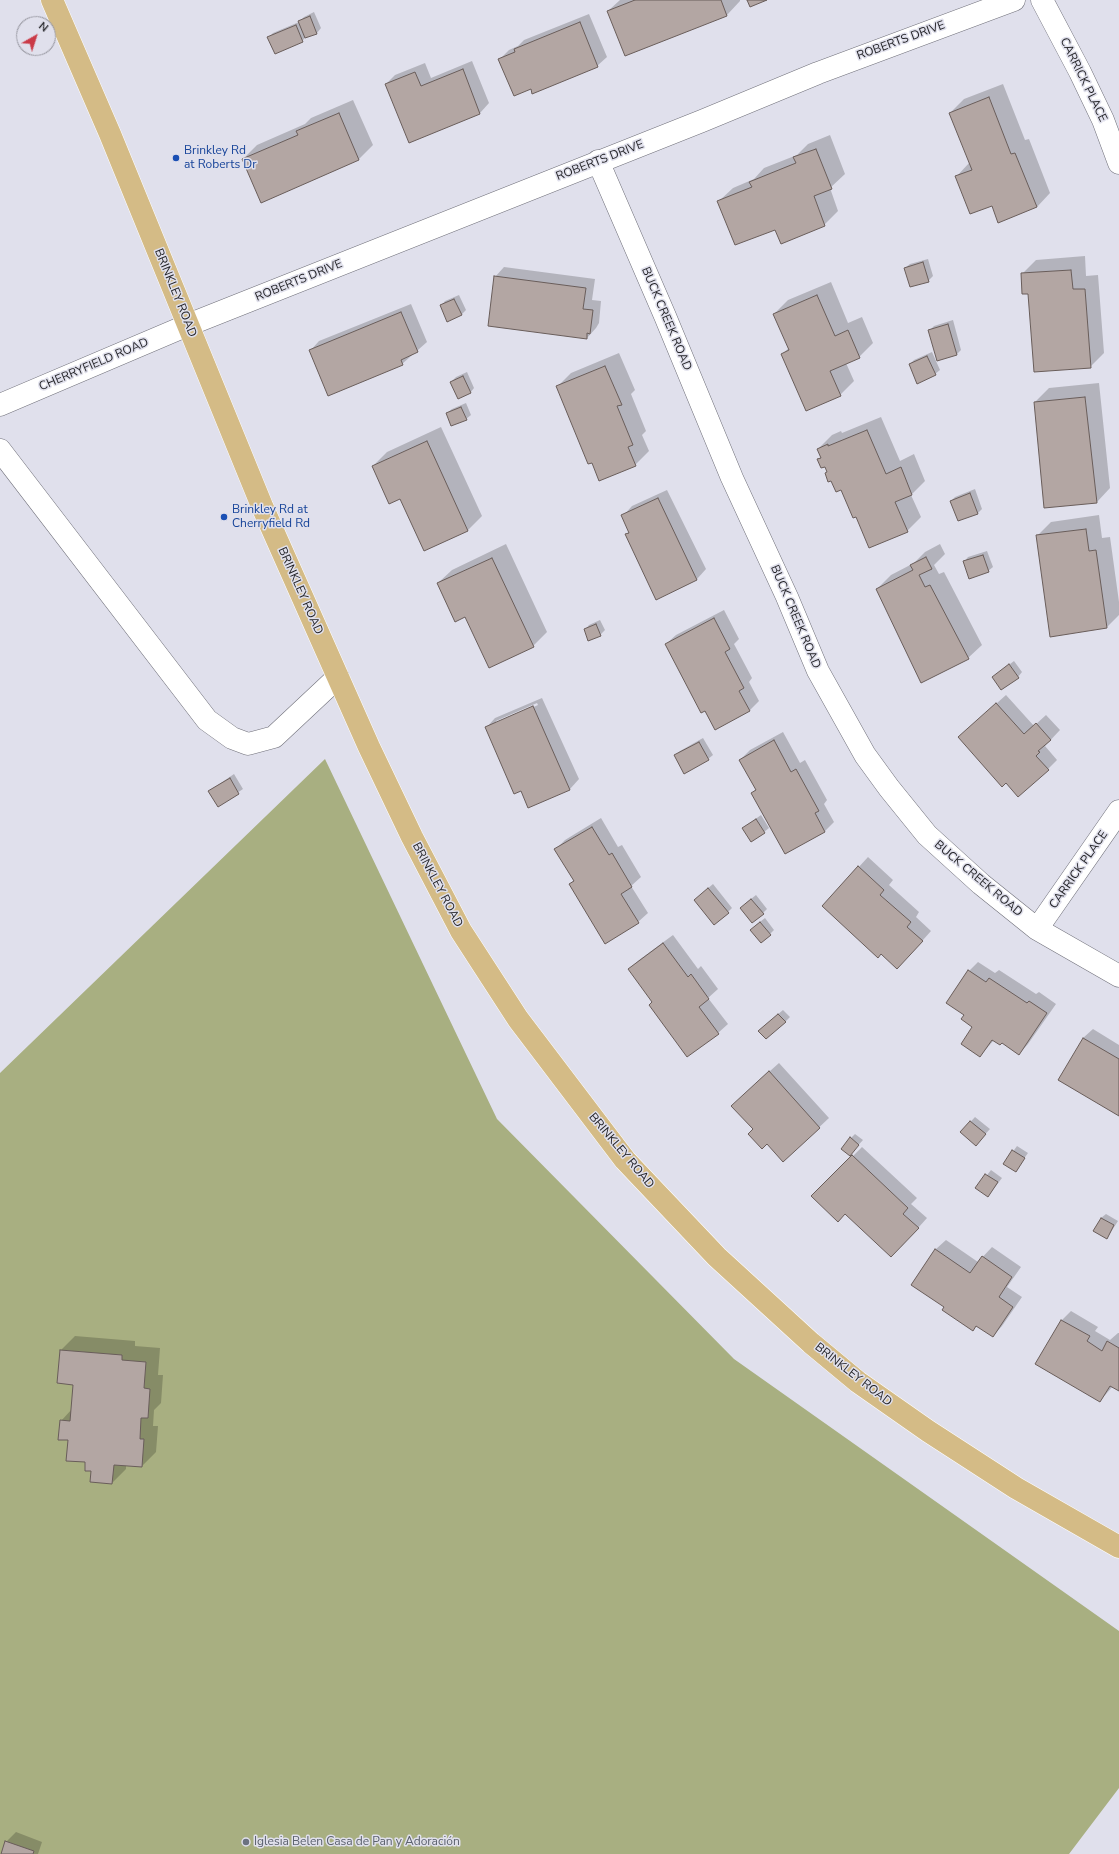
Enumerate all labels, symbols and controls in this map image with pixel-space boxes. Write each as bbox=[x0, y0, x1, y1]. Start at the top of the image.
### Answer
north arrow bbox=[16, 16, 56, 56]
street label: ROBERTS DRIVE bbox=[855, 18, 947, 64]
text: N bbox=[35, 19, 51, 35]
street label: CARRICK PLACE bbox=[1056, 36, 1110, 124]
street label: ROBERTS DRIVE bbox=[554, 138, 646, 184]
place label: Brinkley Rd at Roberts Dr bbox=[184, 144, 256, 172]
marker: Brinkley Rd at Roberts Dr bbox=[171, 153, 181, 163]
street label: BRINKLEY ROAD bbox=[151, 247, 199, 339]
street label: ROBERTS DRIVE bbox=[253, 257, 345, 305]
street label: BUCK CREEK ROAD bbox=[638, 265, 694, 373]
street label: CHERRYFIELD ROAD bbox=[37, 335, 151, 395]
place label: Brinkley Rd at Cherryfield Rd bbox=[232, 503, 310, 531]
marker: Brinkley Rd at Cherryfield Rd bbox=[219, 512, 229, 522]
street label: BRINKLEY ROAD bbox=[274, 545, 326, 637]
street label: BUCK CREEK ROAD bbox=[767, 563, 823, 671]
street label: CARRICK PLACE bbox=[1047, 828, 1111, 912]
street label: BUCK CREEK ROAD bbox=[931, 838, 1025, 920]
street label: BRINKLEY ROAD bbox=[409, 840, 465, 930]
street label: BRINKLEY ROAD bbox=[585, 1110, 657, 1192]
street label: BRINKLEY ROAD bbox=[812, 1340, 894, 1410]
place label: Iglesia Belen Casa de Pan y Adoración bbox=[254, 1835, 460, 1849]
marker: Iglesia Belen Casa de Pan y Adoración bbox=[241, 1837, 251, 1847]

